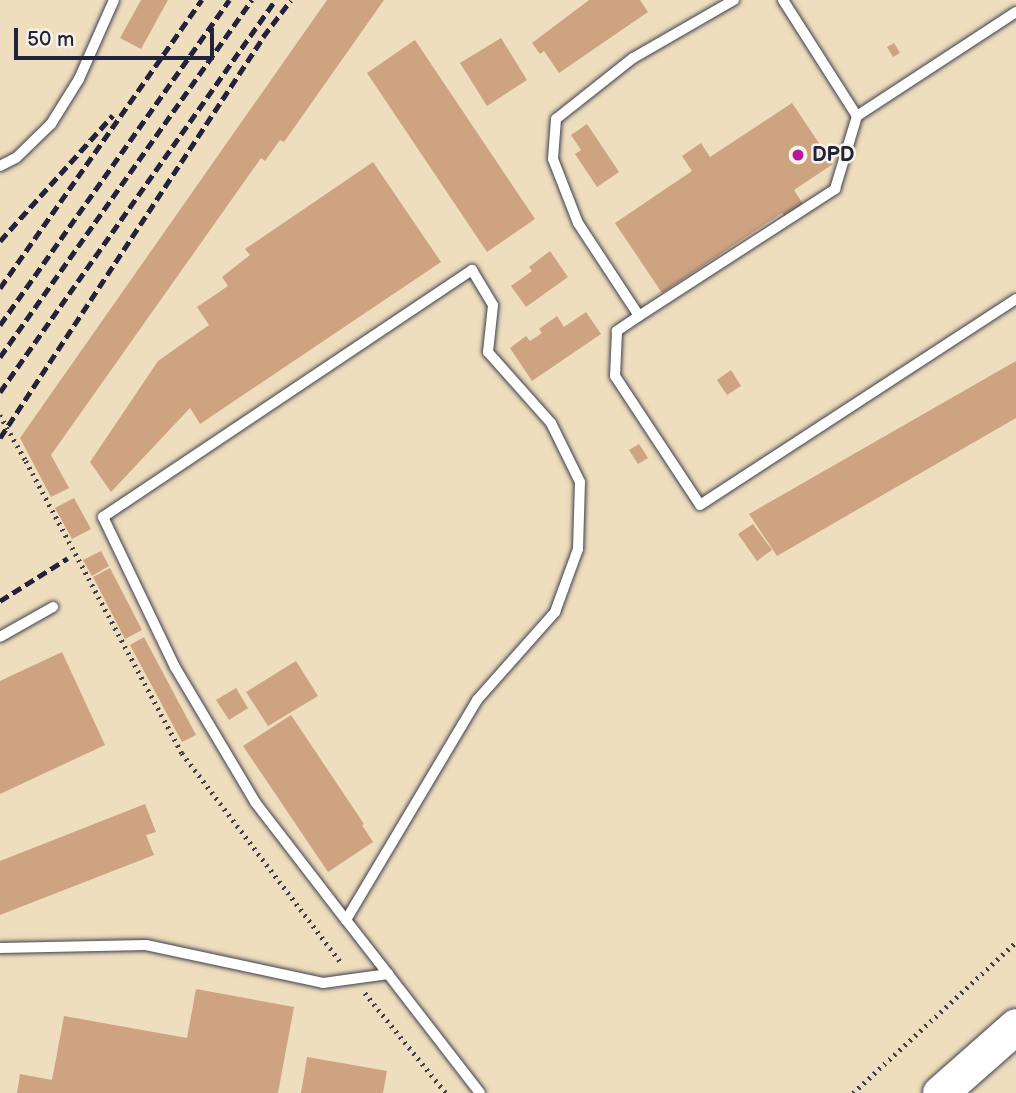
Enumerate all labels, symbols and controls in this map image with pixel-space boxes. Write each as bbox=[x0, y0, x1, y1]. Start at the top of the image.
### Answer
scale bar bbox=[18, 14, 217, 58]
text: 50 m bbox=[27, 27, 74, 52]
place label: DPD bbox=[812, 142, 854, 168]
marker: DPD bbox=[790, 147, 806, 163]

